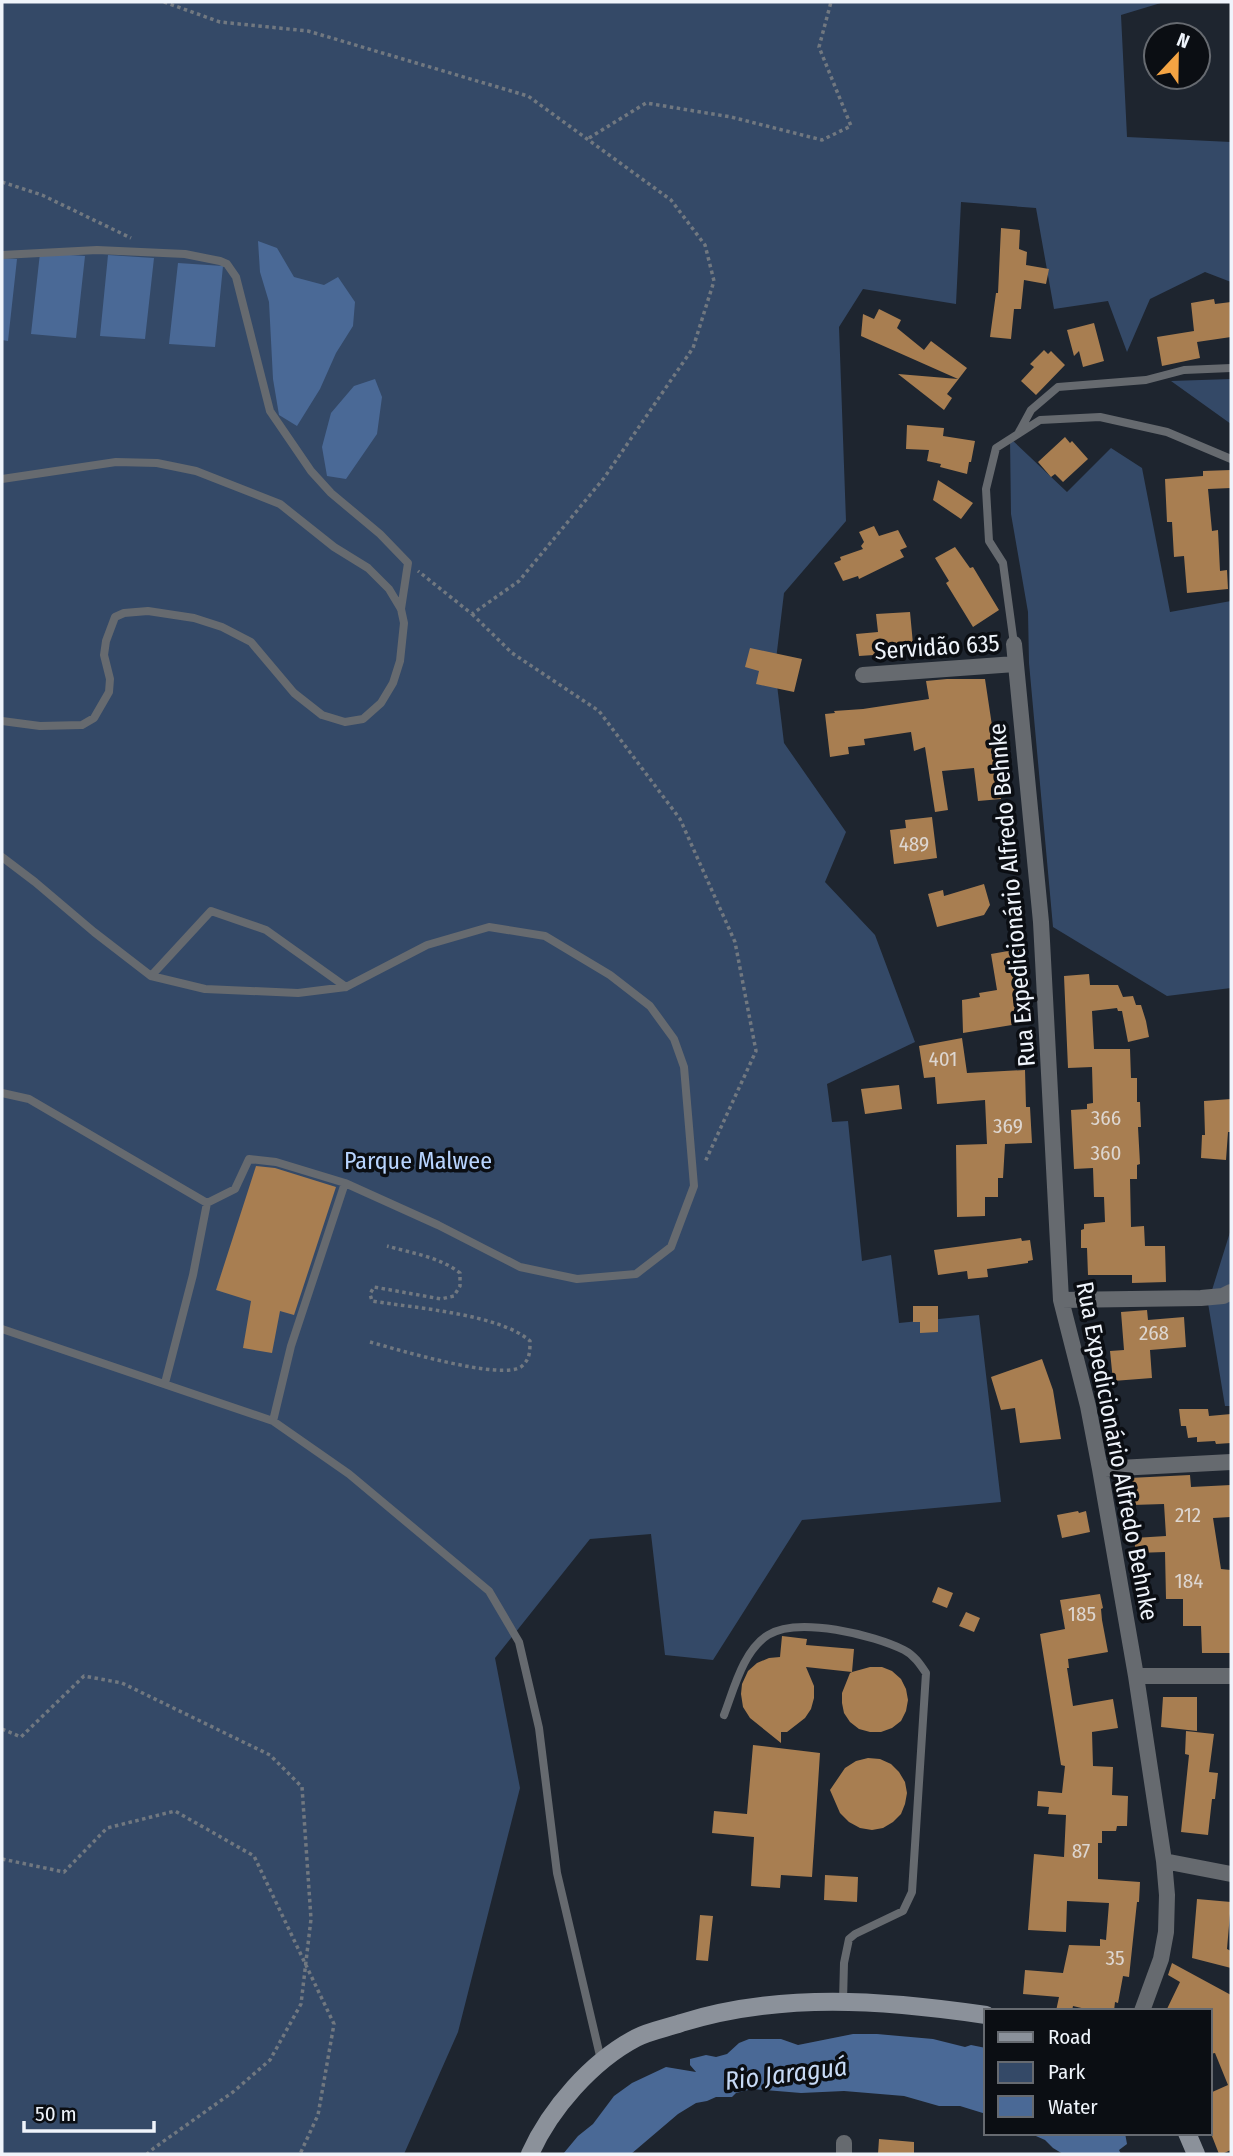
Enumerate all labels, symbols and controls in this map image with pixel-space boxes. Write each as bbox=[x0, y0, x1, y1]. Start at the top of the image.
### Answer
north arrow bbox=[1142, 21, 1212, 91]
text: N bbox=[1174, 28, 1193, 53]
street label: Servidão 635 bbox=[874, 629, 1000, 665]
street label: Rua Expedicionário Alfredo Behnke bbox=[983, 722, 1041, 1068]
house number: 489 bbox=[899, 831, 929, 857]
house number: 401 bbox=[929, 1046, 957, 1072]
house number: 366 bbox=[1091, 1105, 1121, 1131]
house number: 369 bbox=[993, 1113, 1023, 1139]
house number: 360 bbox=[1091, 1140, 1121, 1166]
park label: Parque Malwee bbox=[344, 1147, 492, 1175]
street label: Rua Expedicionário Alfredo Behnke bbox=[1070, 1279, 1164, 1623]
house number: 268 bbox=[1139, 1320, 1169, 1346]
house number: 212 bbox=[1175, 1502, 1201, 1528]
house number: 184 bbox=[1175, 1568, 1203, 1594]
house number: 185 bbox=[1068, 1601, 1096, 1627]
house number: 87 bbox=[1072, 1838, 1090, 1864]
house number: 35 bbox=[1105, 1945, 1125, 1971]
legend bbox=[984, 2009, 1212, 2135]
text: Road bbox=[1048, 2024, 1092, 2050]
water label: Rio Jaraguá bbox=[723, 2051, 849, 2097]
text: Park bbox=[1048, 2059, 1086, 2085]
scale bar bbox=[24, 2090, 154, 2134]
text: Water bbox=[1048, 2094, 1098, 2120]
text: 50 m bbox=[35, 2101, 77, 2127]

